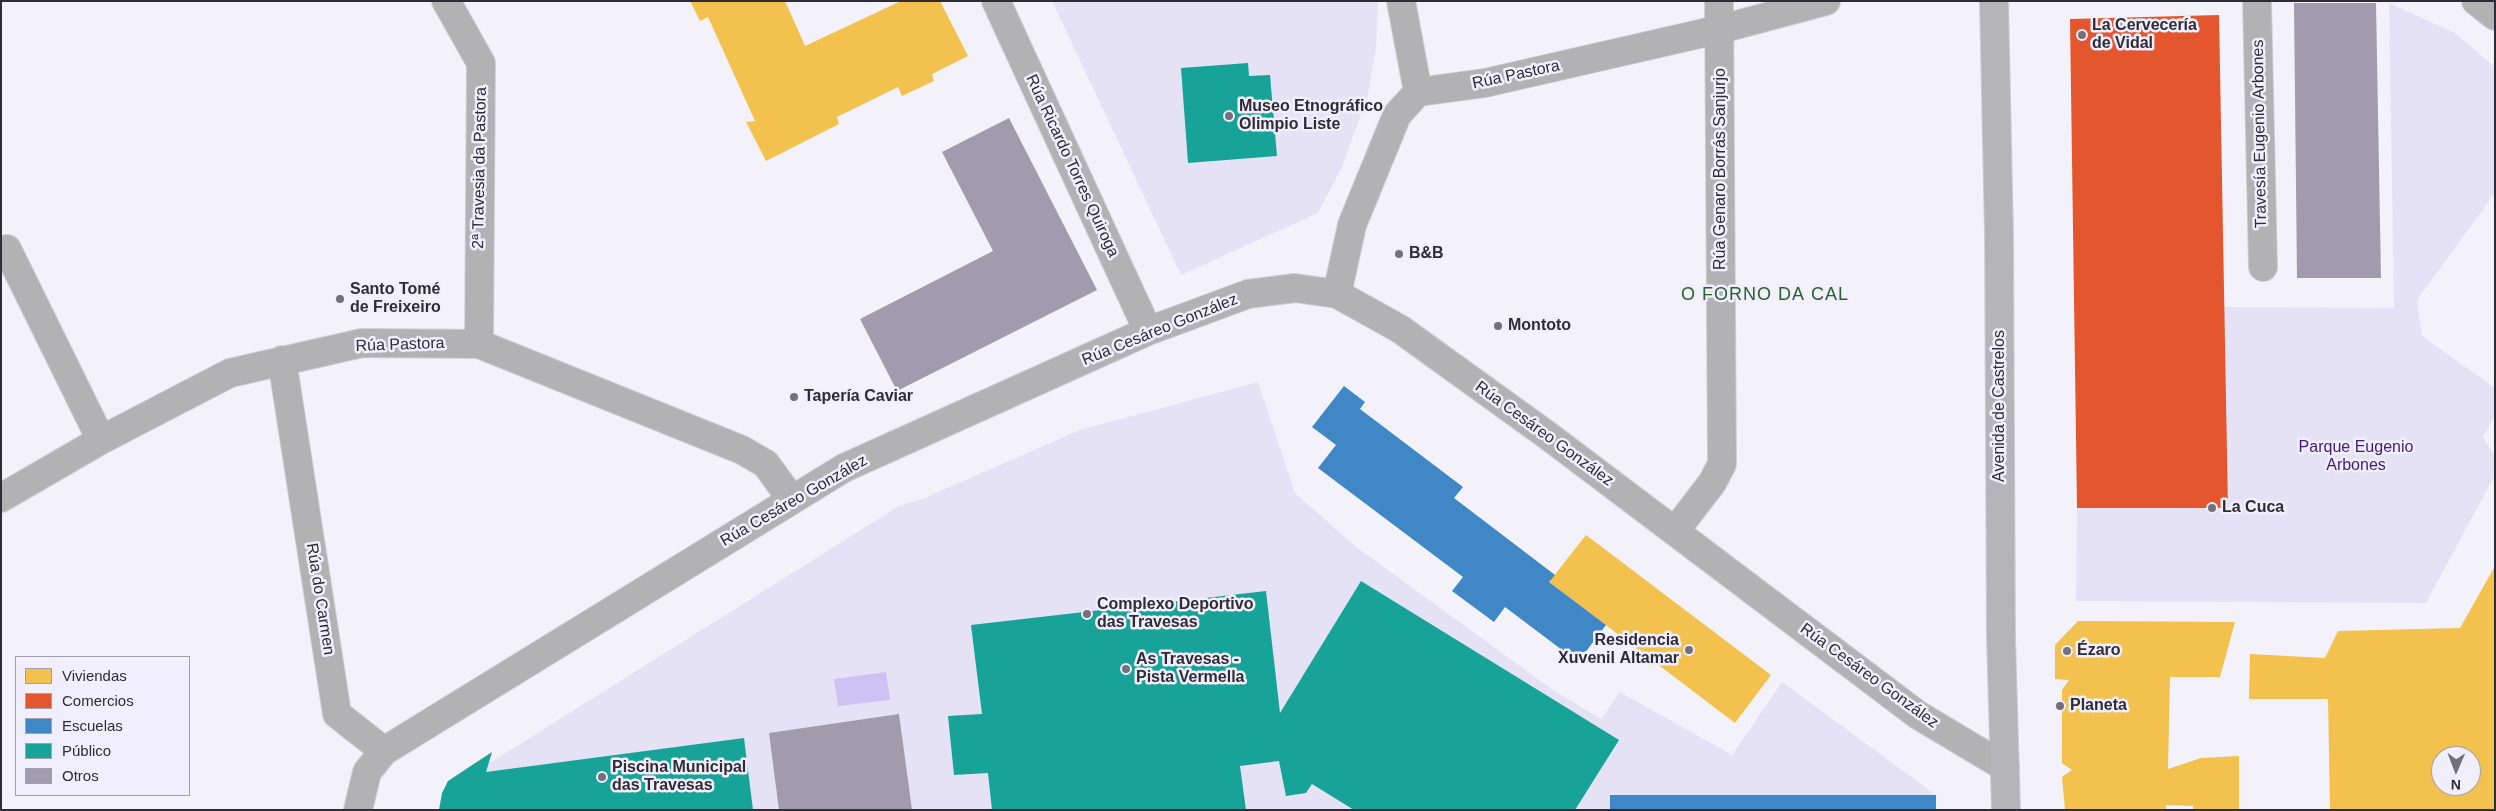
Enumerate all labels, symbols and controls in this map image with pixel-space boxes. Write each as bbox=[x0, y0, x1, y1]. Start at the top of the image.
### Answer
place label: La Cervecería de Vidal bbox=[2092, 16, 2197, 54]
marker: La Cervecería de Vidal bbox=[2076, 29, 2088, 41]
street label: Travesía Eugenio Arbones bbox=[2249, 39, 2271, 229]
street label: Rúa Pastora bbox=[1471, 56, 1561, 94]
street label: Rúa Genaro Borrás Sanjurjo bbox=[1711, 68, 1731, 270]
street label: Rúa Ricardo Torres Quiroga bbox=[1021, 72, 1123, 260]
street label: 2ª Travesia da Pastora bbox=[469, 87, 491, 249]
place label: Museo Etnográfico Olimpio Liste bbox=[1239, 97, 1383, 135]
marker: Museo Etnográfico Olimpio Liste bbox=[1223, 110, 1235, 122]
place label: B&B bbox=[1409, 244, 1444, 264]
marker: B&B bbox=[1393, 248, 1405, 260]
place label: Santo Tomé de Freixeiro bbox=[350, 280, 441, 318]
district label: O FORNO DA CAL bbox=[1679, 284, 1851, 306]
street label: Rúa Cesáreo González bbox=[1079, 290, 1241, 370]
marker: Santo Tomé de Freixeiro bbox=[334, 293, 346, 305]
place label: Montoto bbox=[1508, 316, 1571, 336]
marker: Montoto bbox=[1492, 320, 1504, 332]
street label: Avenida de Castrelos bbox=[1990, 330, 2010, 482]
street label: Rúa Pastora bbox=[355, 334, 445, 356]
street label: Rúa Cesáreo González bbox=[1471, 377, 1617, 491]
place label: Tapería Caviar bbox=[804, 387, 913, 407]
marker: Tapería Caviar bbox=[788, 391, 800, 403]
park label: Parque Eugenio Arbones bbox=[2299, 438, 2413, 476]
street label: Rúa Cesáreo González bbox=[717, 451, 871, 551]
place label: La Cuca bbox=[2222, 498, 2284, 518]
marker: La Cuca bbox=[2206, 502, 2218, 514]
street label: Rúa do Carmen bbox=[302, 542, 338, 656]
place label: Complexo Deportivo das Travesas bbox=[1097, 595, 1253, 633]
marker: Complexo Deportivo das Travesas bbox=[1081, 608, 1093, 620]
street label: Rúa Cesáreo González bbox=[1796, 619, 1942, 733]
place label: Residencia Xuvenil Altamar bbox=[1558, 631, 1679, 669]
place label: Ézaro bbox=[2077, 641, 2121, 661]
marker: Residencia Xuvenil Altamar bbox=[1683, 644, 1695, 656]
marker: Ézaro bbox=[2061, 645, 2073, 657]
place label: As Travesas - Pista Vermella bbox=[1136, 650, 1245, 688]
legend bbox=[15, 656, 190, 796]
marker: As Travesas - Pista Vermella bbox=[1120, 663, 1132, 675]
text: Viviendas bbox=[62, 667, 127, 684]
text: Comercios bbox=[62, 692, 134, 709]
place label: Planeta bbox=[2070, 696, 2127, 716]
marker: Planeta bbox=[2054, 700, 2066, 712]
text: Escuelas bbox=[62, 717, 123, 734]
text: Público bbox=[62, 742, 111, 759]
north arrow bbox=[2431, 746, 2481, 796]
place label: Piscina Municipal das Travesas bbox=[612, 758, 746, 796]
text: Otros bbox=[62, 767, 99, 784]
marker: Piscina Municipal das Travesas bbox=[596, 771, 608, 783]
text: N bbox=[2451, 777, 2461, 793]

